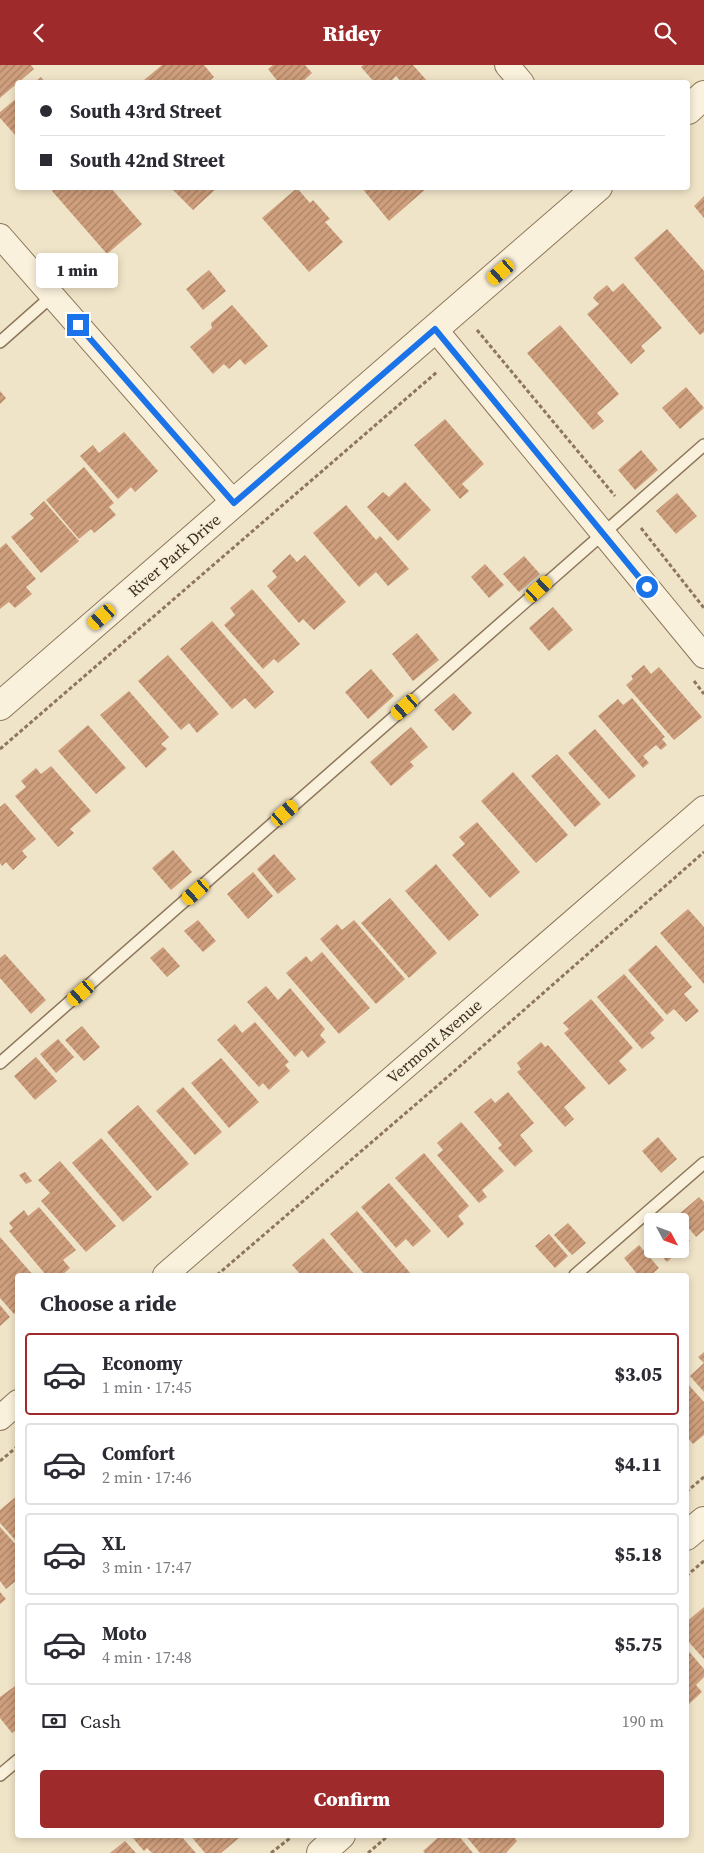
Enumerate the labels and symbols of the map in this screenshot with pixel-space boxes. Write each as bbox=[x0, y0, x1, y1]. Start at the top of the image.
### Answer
callout: 1 min bbox=[37, 253, 119, 287]
car bbox=[484, 256, 517, 288]
route end bbox=[67, 314, 89, 336]
street label: River Park Drive bbox=[123, 508, 225, 602]
car bbox=[522, 573, 555, 605]
route start bbox=[636, 576, 658, 598]
car bbox=[85, 601, 118, 633]
car bbox=[388, 691, 421, 723]
car bbox=[268, 797, 301, 829]
car bbox=[179, 876, 212, 908]
car bbox=[64, 977, 97, 1009]
street label: Vermont Avenue bbox=[382, 994, 486, 1088]
north arrow bbox=[644, 1213, 689, 1257]

